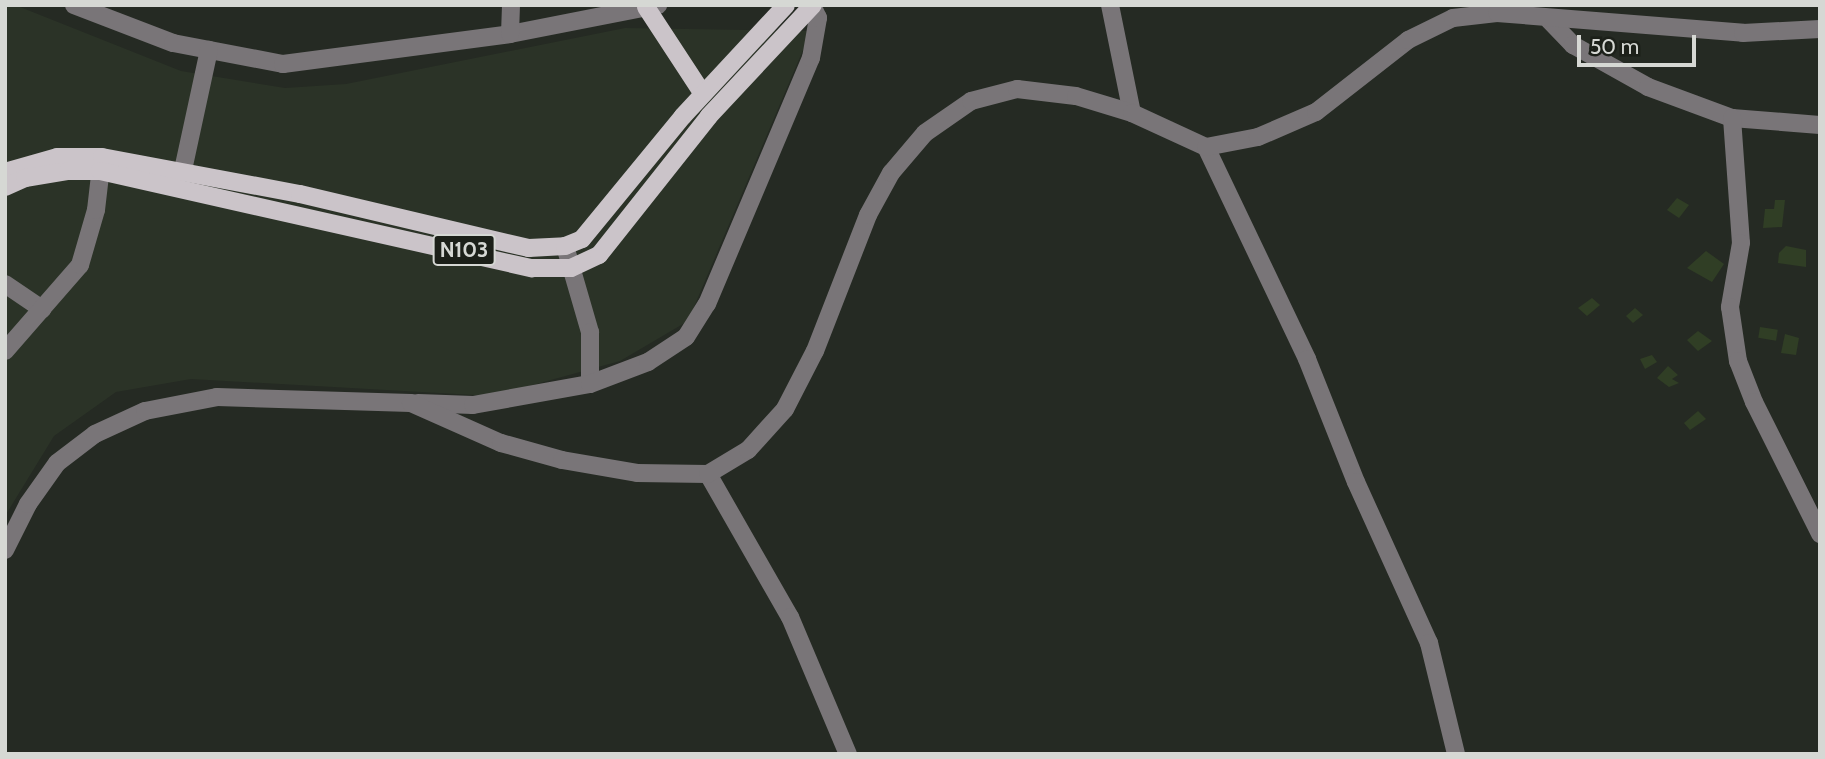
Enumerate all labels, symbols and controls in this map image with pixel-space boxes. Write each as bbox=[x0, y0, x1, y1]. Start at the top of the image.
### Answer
scale bar bbox=[1580, 21, 1699, 65]
text: 50 m bbox=[1590, 34, 1639, 59]
road number: N103 bbox=[433, 232, 496, 268]

